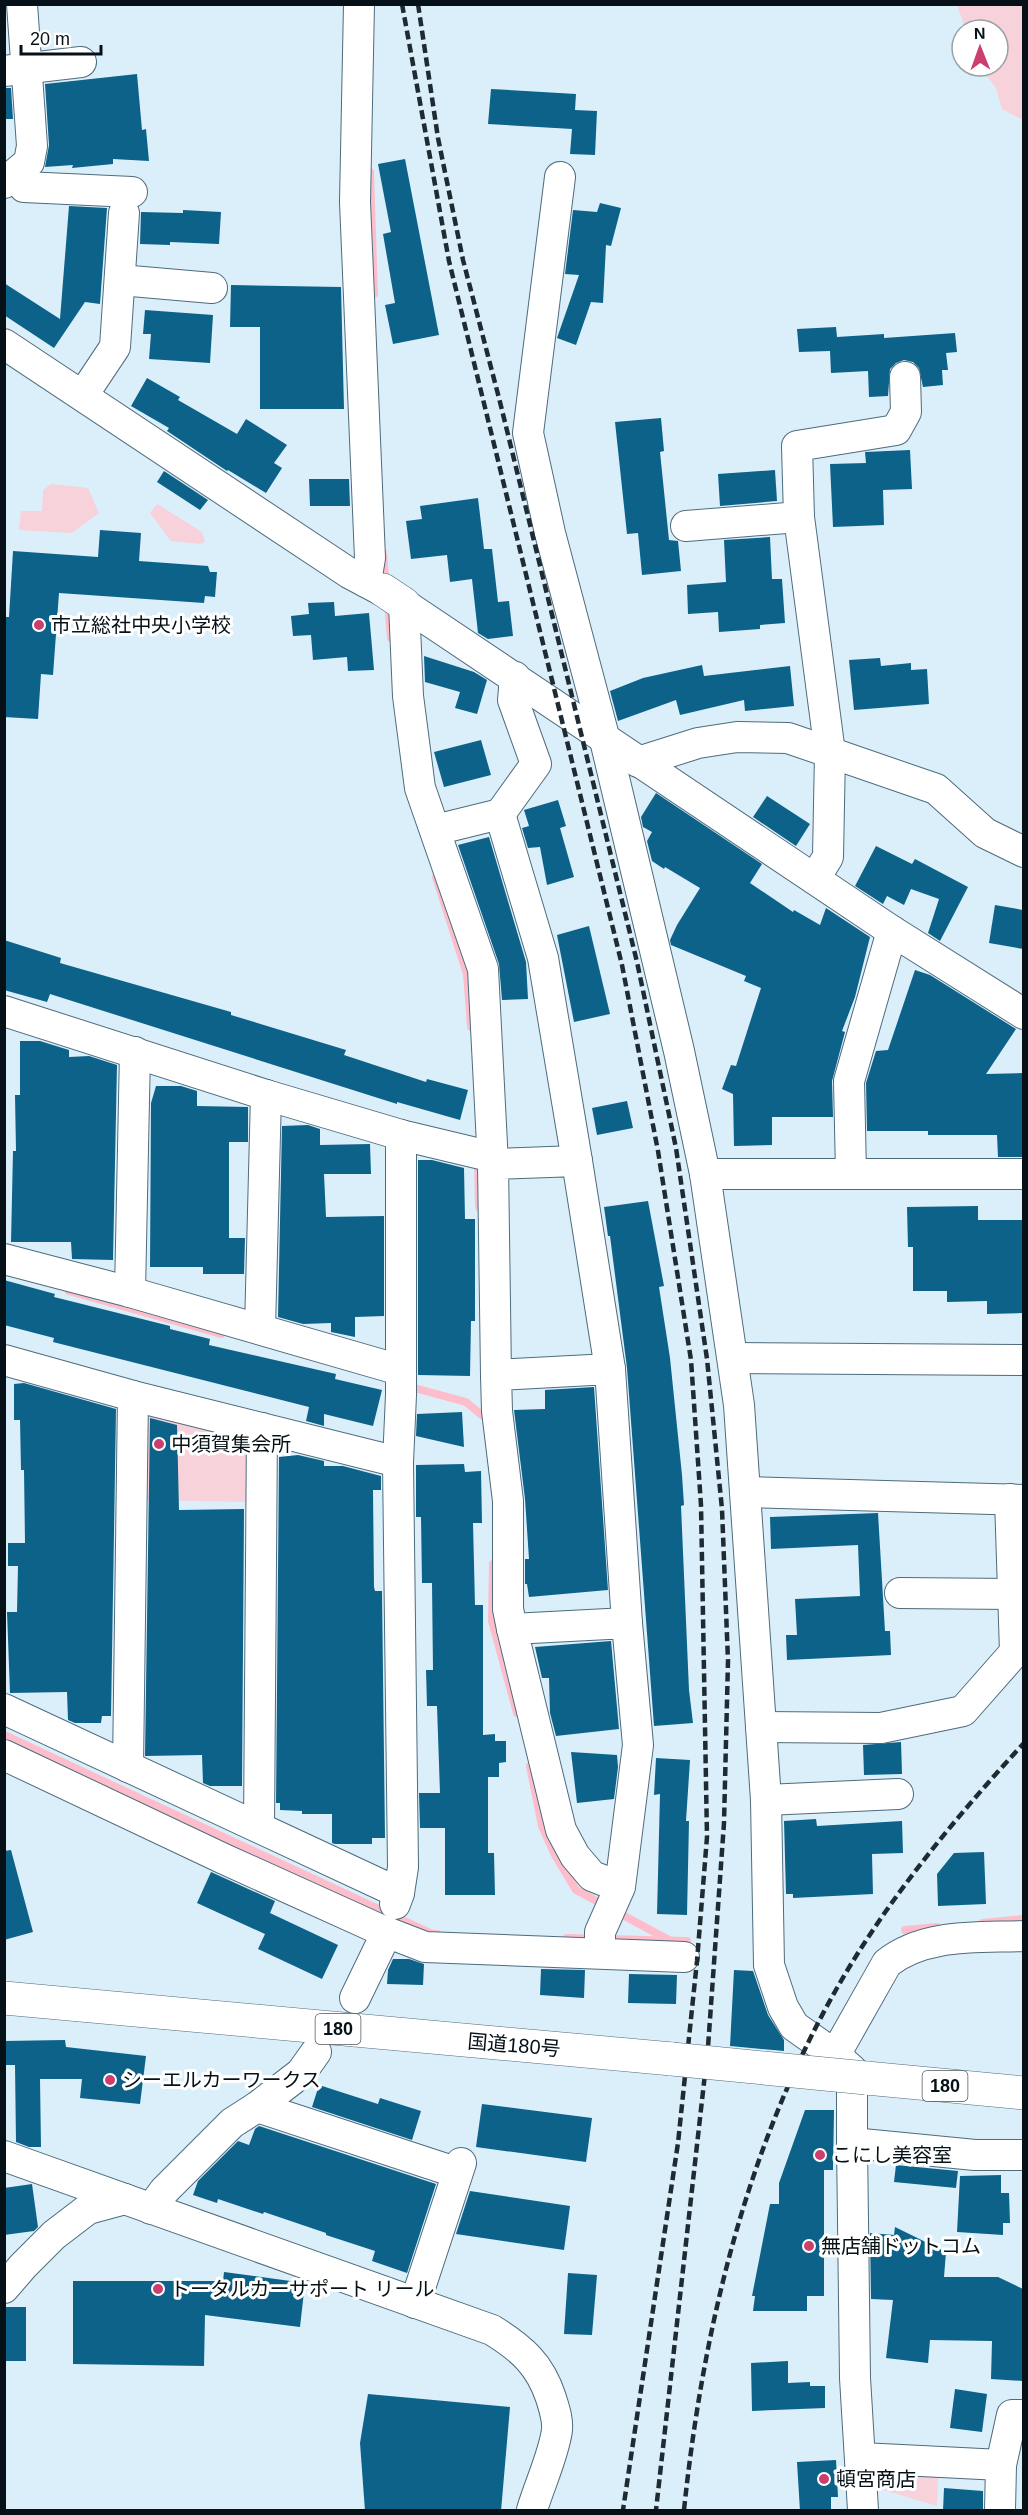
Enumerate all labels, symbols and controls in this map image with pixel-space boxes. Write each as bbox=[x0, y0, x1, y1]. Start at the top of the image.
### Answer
scale bar bbox=[21, 18, 100, 56]
north arrow bbox=[950, 18, 1010, 78]
text: N bbox=[974, 25, 986, 42]
text: 20 m bbox=[30, 29, 70, 49]
place label: 市立総社中央小学校 bbox=[51, 614, 231, 636]
marker: 市立総社中央小学校 bbox=[32, 618, 46, 632]
place label: 中須賀集会所 bbox=[171, 1433, 291, 1455]
marker: 中須賀集会所 bbox=[152, 1437, 166, 1451]
road number: 180 bbox=[316, 2014, 360, 2044]
street label: 国道180号 bbox=[467, 2030, 561, 2060]
place label: シーエルカーワークス bbox=[122, 2069, 321, 2091]
road number: 180 bbox=[922, 2071, 968, 2101]
marker: シーエルカーワークス bbox=[103, 2073, 117, 2087]
place label: こにし美容室 bbox=[832, 2144, 952, 2166]
marker: こにし美容室 bbox=[813, 2148, 827, 2162]
place label: 無店舗ドットコム bbox=[821, 2235, 981, 2257]
marker: 無店舗ドットコム bbox=[802, 2239, 816, 2253]
place label: トータルカーサポート リール bbox=[170, 2278, 435, 2300]
marker: トータルカーサポート リール bbox=[151, 2282, 165, 2296]
place label: 頓宮商店 bbox=[836, 2468, 916, 2490]
marker: 頓宮商店 bbox=[817, 2472, 831, 2486]

